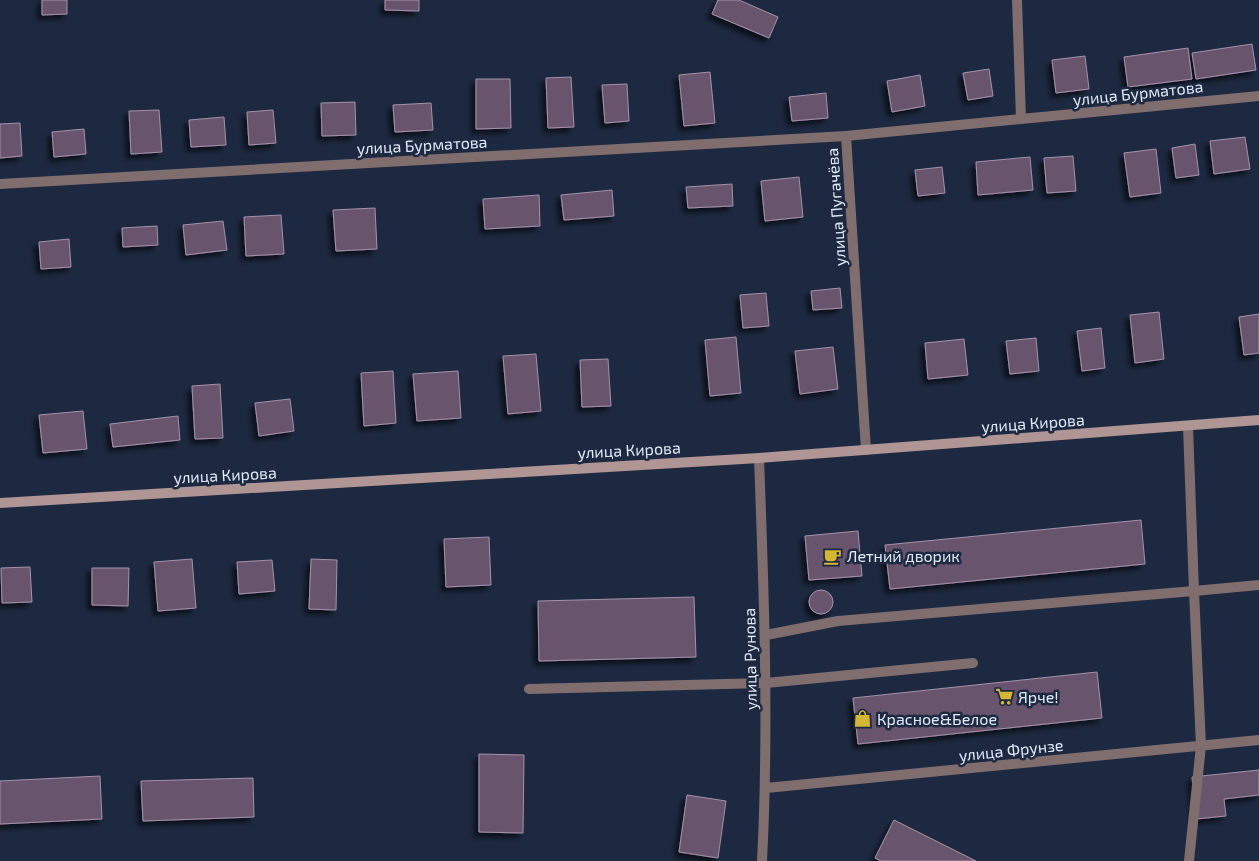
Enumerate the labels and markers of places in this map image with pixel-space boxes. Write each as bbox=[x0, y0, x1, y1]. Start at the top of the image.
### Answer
cafe icon: Летний дворик bbox=[823, 546, 843, 566]
place label: Летний дворик bbox=[847, 546, 960, 565]
supermarket icon: Ярче! bbox=[994, 687, 1014, 707]
place label: Ярче! bbox=[1018, 687, 1059, 706]
shop icon: Красное&Белое bbox=[853, 709, 873, 729]
place label: Красное&Белое bbox=[877, 709, 997, 728]

